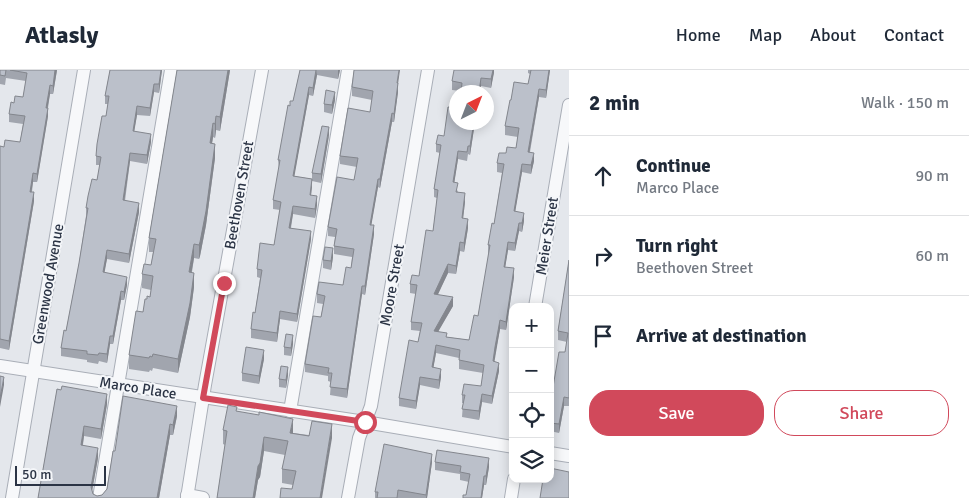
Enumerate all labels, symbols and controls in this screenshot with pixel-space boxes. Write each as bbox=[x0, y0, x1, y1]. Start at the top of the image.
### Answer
text: Atlasly bbox=[25, 20, 98, 50]
text: Home bbox=[676, 24, 721, 46]
text: Map bbox=[749, 24, 782, 46]
text: About bbox=[810, 24, 856, 46]
text: Contact bbox=[884, 24, 944, 46]
north arrow bbox=[449, 85, 494, 130]
text: 2 min bbox=[589, 90, 640, 116]
text: Walk · 150 m bbox=[861, 93, 949, 113]
street label: Beethoven Street bbox=[221, 139, 257, 251]
text: Continue bbox=[636, 154, 711, 178]
icon: ahead bbox=[589, 162, 617, 190]
text: 90 m bbox=[915, 166, 949, 186]
text: Marco Place bbox=[636, 178, 719, 198]
street label: Meier Street bbox=[532, 196, 562, 276]
street label: Greenwood Avenue bbox=[29, 222, 67, 346]
text: Turn right bbox=[636, 234, 718, 258]
icon: right bbox=[589, 242, 617, 270]
street label: Moore Street bbox=[376, 243, 408, 327]
text: 60 m bbox=[915, 246, 949, 266]
text: Beethoven Street bbox=[636, 258, 753, 278]
route end bbox=[213, 272, 236, 295]
map controls bbox=[509, 303, 554, 483]
button: + bbox=[509, 303, 554, 348]
icon: arrive bbox=[589, 322, 617, 350]
text: Arrive at destination bbox=[636, 324, 807, 348]
button: − bbox=[509, 348, 554, 393]
street label: Marco Place bbox=[98, 373, 178, 403]
button: Save bbox=[589, 390, 764, 436]
button: Share bbox=[774, 390, 949, 436]
button: locate bbox=[509, 393, 554, 438]
route start bbox=[354, 411, 377, 434]
button: layers bbox=[509, 438, 554, 483]
scale bar bbox=[15, 463, 106, 486]
text: 50 m bbox=[22, 466, 51, 483]

